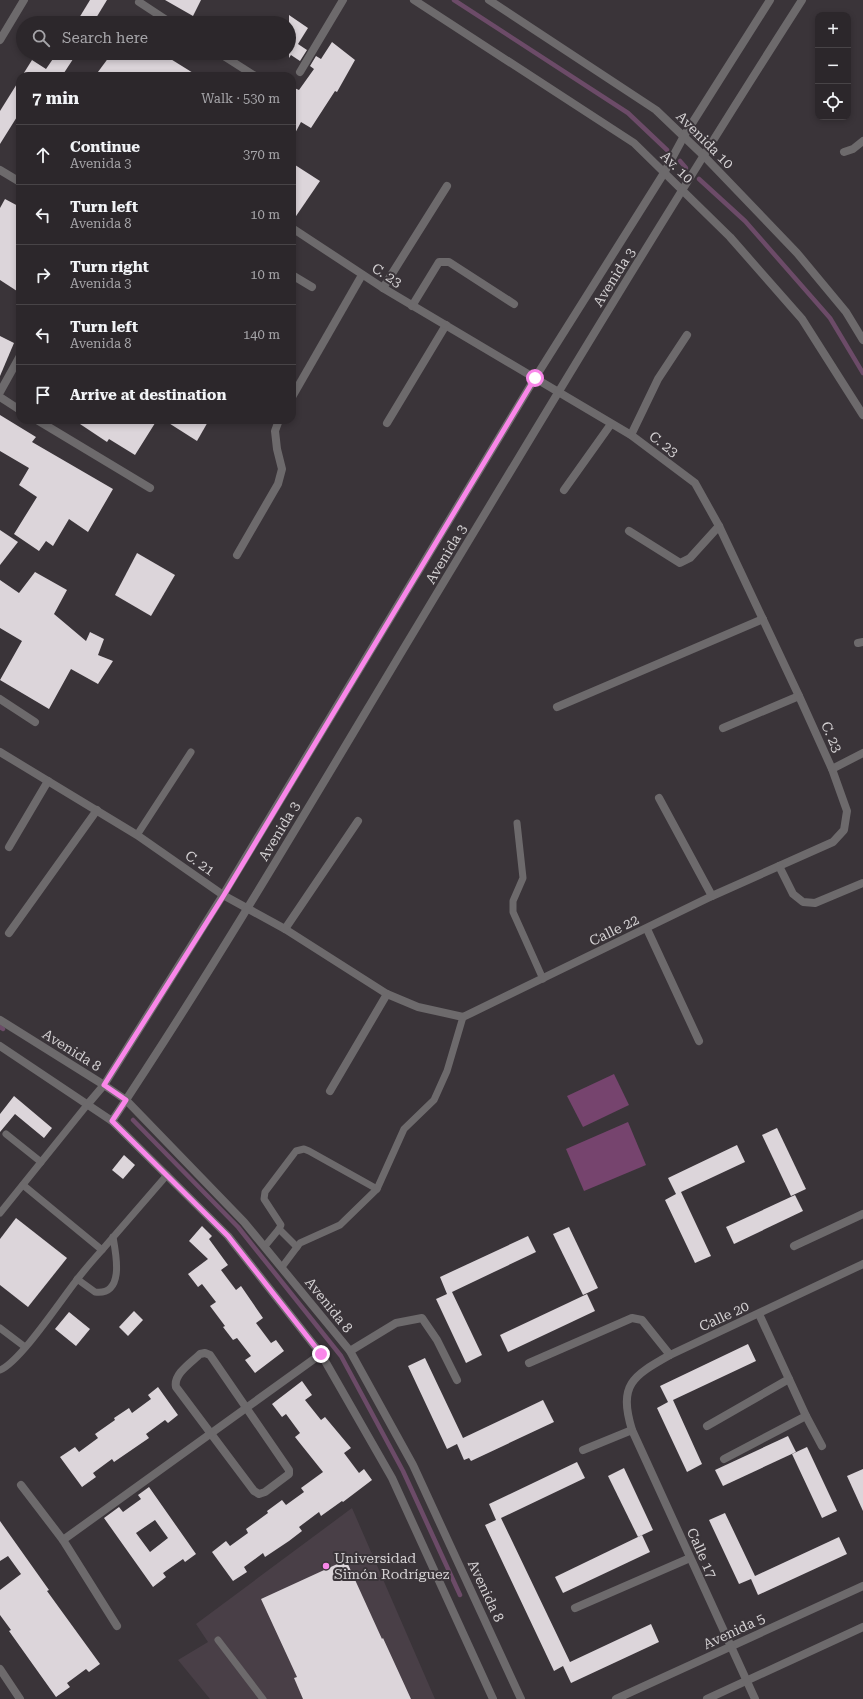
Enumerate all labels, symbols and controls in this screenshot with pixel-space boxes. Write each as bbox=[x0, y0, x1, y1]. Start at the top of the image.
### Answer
map controls bbox=[815, 12, 851, 120]
button: + bbox=[815, 12, 851, 48]
search box bbox=[16, 16, 296, 60]
icon: search bbox=[30, 27, 52, 49]
text: Search here bbox=[62, 29, 148, 47]
button: − bbox=[815, 48, 851, 84]
button: locate bbox=[815, 84, 851, 120]
text: 7 min bbox=[32, 88, 79, 108]
text: Walk · 530 m bbox=[201, 91, 280, 106]
street label: Avenida 10 bbox=[673, 108, 737, 172]
text: Continue bbox=[70, 138, 140, 156]
icon: ahead bbox=[32, 144, 54, 166]
text: 370 m bbox=[243, 147, 280, 162]
street label: Av. 10 bbox=[657, 148, 697, 186]
text: Avenida 3 bbox=[70, 156, 132, 171]
text: Turn left bbox=[70, 198, 138, 216]
icon: left bbox=[32, 204, 54, 226]
text: 10 m bbox=[250, 207, 280, 222]
text: Avenida 8 bbox=[70, 216, 132, 231]
street label: Avenida 3 bbox=[590, 245, 638, 309]
text: Turn right bbox=[70, 258, 149, 276]
street label: C. 23 bbox=[369, 260, 405, 290]
icon: right bbox=[32, 264, 54, 286]
text: 10 m bbox=[250, 267, 280, 282]
text: Avenida 3 bbox=[70, 276, 132, 291]
text: Turn left bbox=[70, 318, 138, 336]
icon: left bbox=[32, 324, 54, 346]
text: 140 m bbox=[243, 327, 280, 342]
text: Avenida 8 bbox=[70, 336, 132, 351]
route start bbox=[526, 369, 544, 387]
icon: arrive bbox=[32, 384, 54, 406]
text: Arrive at destination bbox=[70, 386, 226, 404]
street label: C. 23 bbox=[646, 428, 682, 460]
street label: Avenida 3 bbox=[422, 521, 470, 587]
street label: C. 23 bbox=[818, 719, 846, 755]
street label: Avenida 3 bbox=[255, 798, 303, 864]
street label: C. 21 bbox=[182, 847, 218, 879]
street label: Calle 22 bbox=[587, 911, 642, 949]
street label: Avenida 8 bbox=[40, 1026, 104, 1074]
street label: Avenida 8 bbox=[302, 1274, 356, 1336]
street label: Calle 20 bbox=[697, 1297, 752, 1334]
route end bbox=[312, 1345, 330, 1363]
street label: Calle 17 bbox=[684, 1525, 720, 1581]
place label: Universidad Simón Rodríguez bbox=[334, 1550, 450, 1582]
street label: Avenida 8 bbox=[465, 1558, 507, 1625]
marker: Universidad Simón Rodríguez bbox=[321, 1561, 331, 1571]
street label: Avenida 5 bbox=[701, 1610, 768, 1652]

